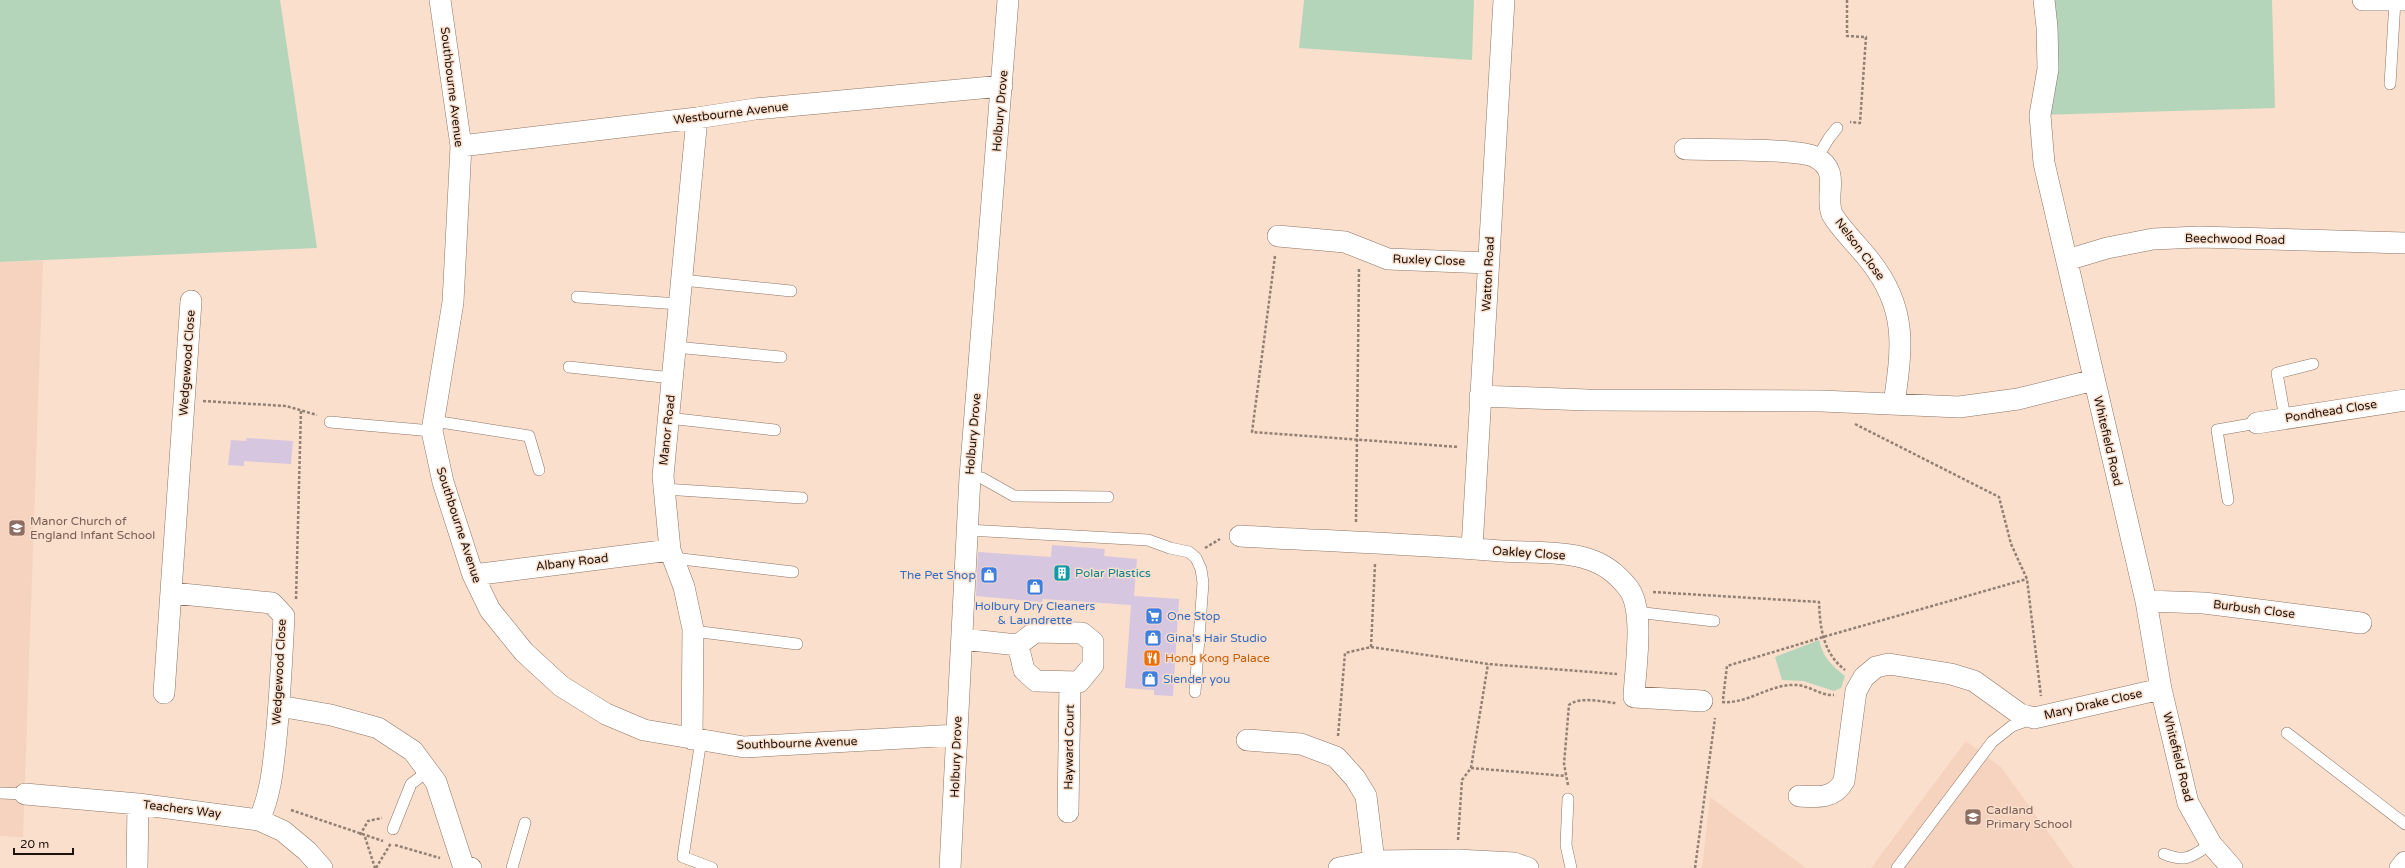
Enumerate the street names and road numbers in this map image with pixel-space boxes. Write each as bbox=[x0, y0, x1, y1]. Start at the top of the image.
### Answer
street label: Southbourne Avenue bbox=[438, 26, 466, 148]
street label: Holbury Drove bbox=[989, 69, 1011, 152]
street label: Westbourne Avenue bbox=[673, 99, 789, 127]
street label: Nelson Close bbox=[1832, 215, 1888, 283]
street label: Beechwood Road bbox=[2185, 231, 2285, 247]
street label: Watton Road bbox=[1479, 236, 1497, 312]
street label: Ruxley Close bbox=[1392, 252, 1466, 268]
street label: Wedgewood Close bbox=[176, 309, 198, 416]
street label: Holbury Drove bbox=[962, 392, 984, 475]
street label: Manor Road bbox=[656, 394, 678, 466]
street label: Whitefield Road bbox=[2091, 395, 2125, 487]
street label: Pondhead Close bbox=[2284, 397, 2378, 425]
street label: Southbourne Avenue bbox=[434, 465, 484, 585]
street label: Oakley Close bbox=[1492, 543, 1566, 563]
street label: Albany Road bbox=[535, 551, 609, 573]
street label: Burbush Close bbox=[2212, 597, 2296, 621]
street label: Wedgewood Close bbox=[269, 618, 289, 725]
street label: Mary Drake Close bbox=[2043, 686, 2144, 722]
street label: Hayward Court bbox=[1061, 704, 1077, 790]
street label: Whitefield Road bbox=[2160, 711, 2196, 803]
street label: Holbury Drove bbox=[948, 716, 964, 798]
street label: Southbourne Avenue bbox=[736, 734, 858, 752]
street label: Teachers Way bbox=[142, 797, 223, 821]

